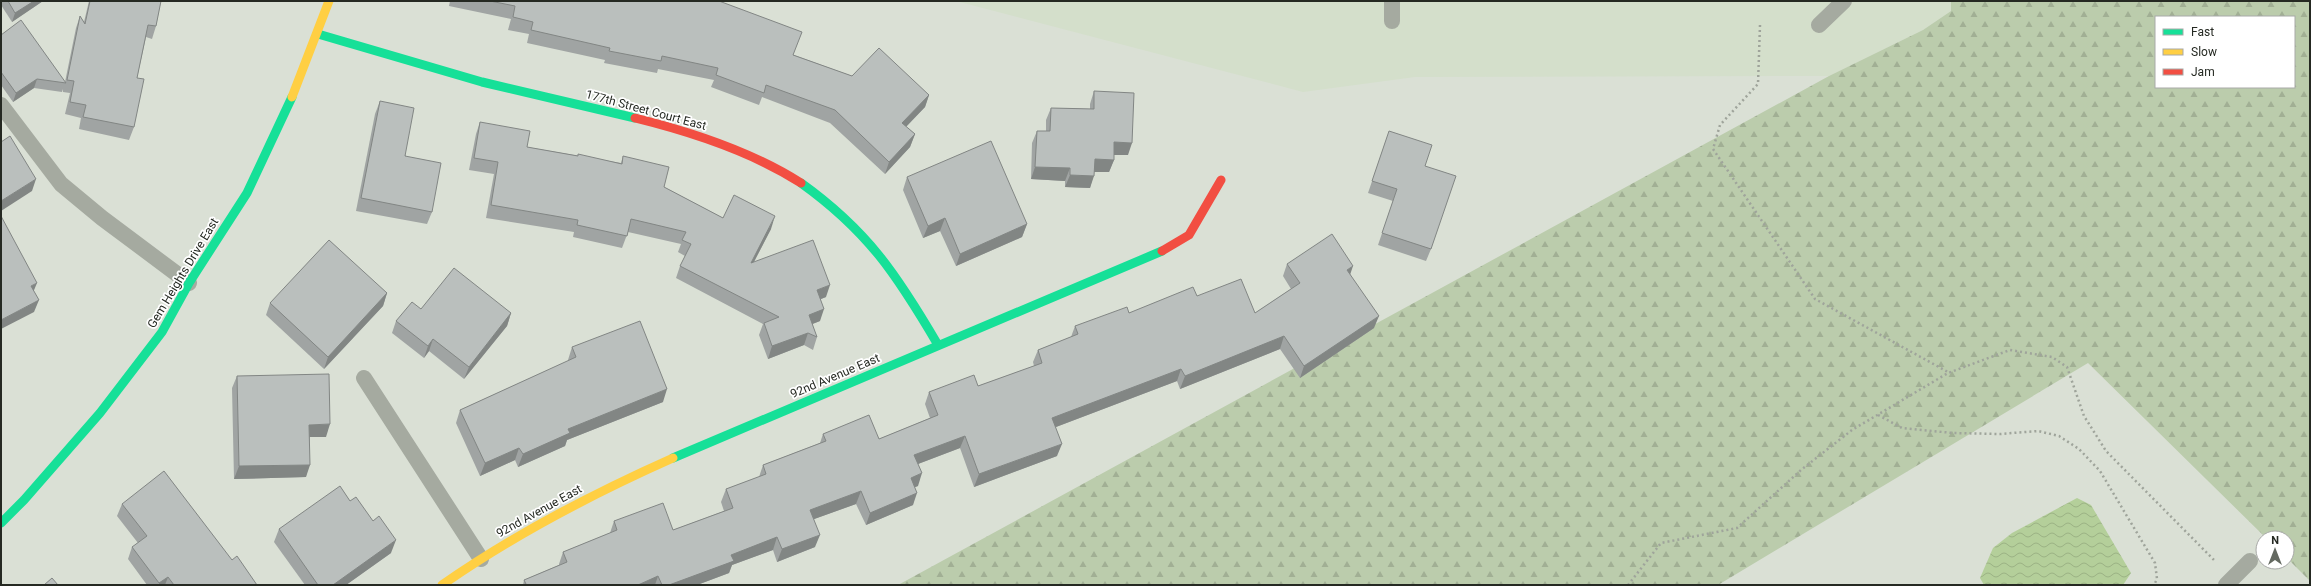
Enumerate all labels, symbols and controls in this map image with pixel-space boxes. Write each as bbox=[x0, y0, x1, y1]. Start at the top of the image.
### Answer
legend bbox=[2155, 16, 2295, 88]
text: Fast bbox=[2191, 25, 2214, 39]
text: Slow bbox=[2191, 45, 2217, 59]
text: Jam bbox=[2191, 65, 2215, 79]
street label: 177th Street Court East bbox=[584, 87, 708, 133]
street label: Gem Heights Drive East bbox=[145, 215, 221, 330]
street label: 92nd Avenue East bbox=[788, 351, 882, 401]
street label: 92nd Avenue East bbox=[494, 482, 584, 540]
north arrow bbox=[2255, 530, 2295, 570]
text: N bbox=[2271, 534, 2279, 547]

